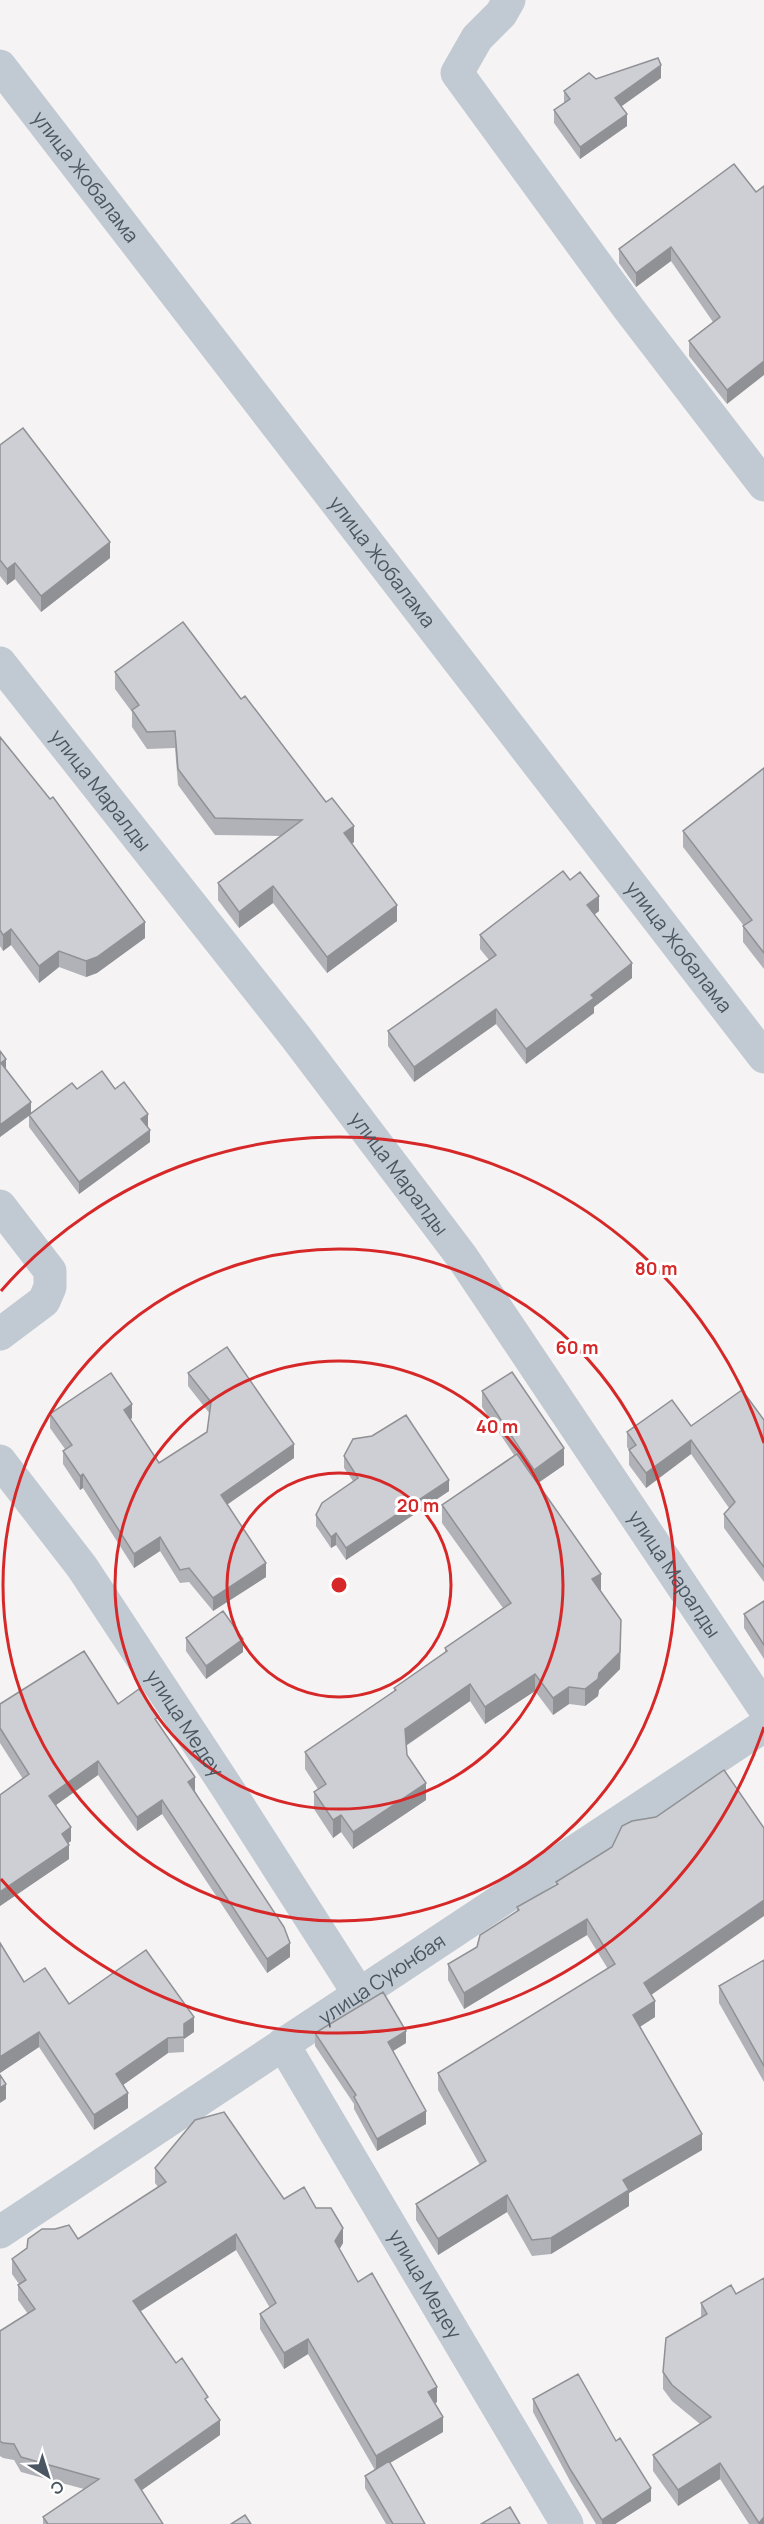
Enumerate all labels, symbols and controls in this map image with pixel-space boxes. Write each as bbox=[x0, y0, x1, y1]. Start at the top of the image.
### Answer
street label: улица Жобалама bbox=[26, 105, 145, 248]
street label: улица Жобалама bbox=[323, 490, 442, 633]
street label: улица Маралды bbox=[44, 723, 157, 856]
street label: улица Жобалама bbox=[620, 875, 739, 1018]
street label: улица Маралды bbox=[344, 1106, 455, 1241]
text: 80 m bbox=[635, 1256, 677, 1280]
text: 60 m bbox=[556, 1335, 598, 1359]
text: 40 m bbox=[476, 1414, 518, 1438]
text: 20 m bbox=[397, 1493, 439, 1517]
street label: улица Маралды bbox=[622, 1505, 727, 1643]
centre of rings bbox=[329, 1575, 349, 1595]
street label: улица Медеу bbox=[140, 1664, 230, 1782]
street label: улица Суюнбая bbox=[313, 1927, 450, 2031]
street label: улица Медеу bbox=[383, 2224, 469, 2344]
north arrow bbox=[18, 2446, 78, 2506]
text: С bbox=[46, 2476, 69, 2500]

